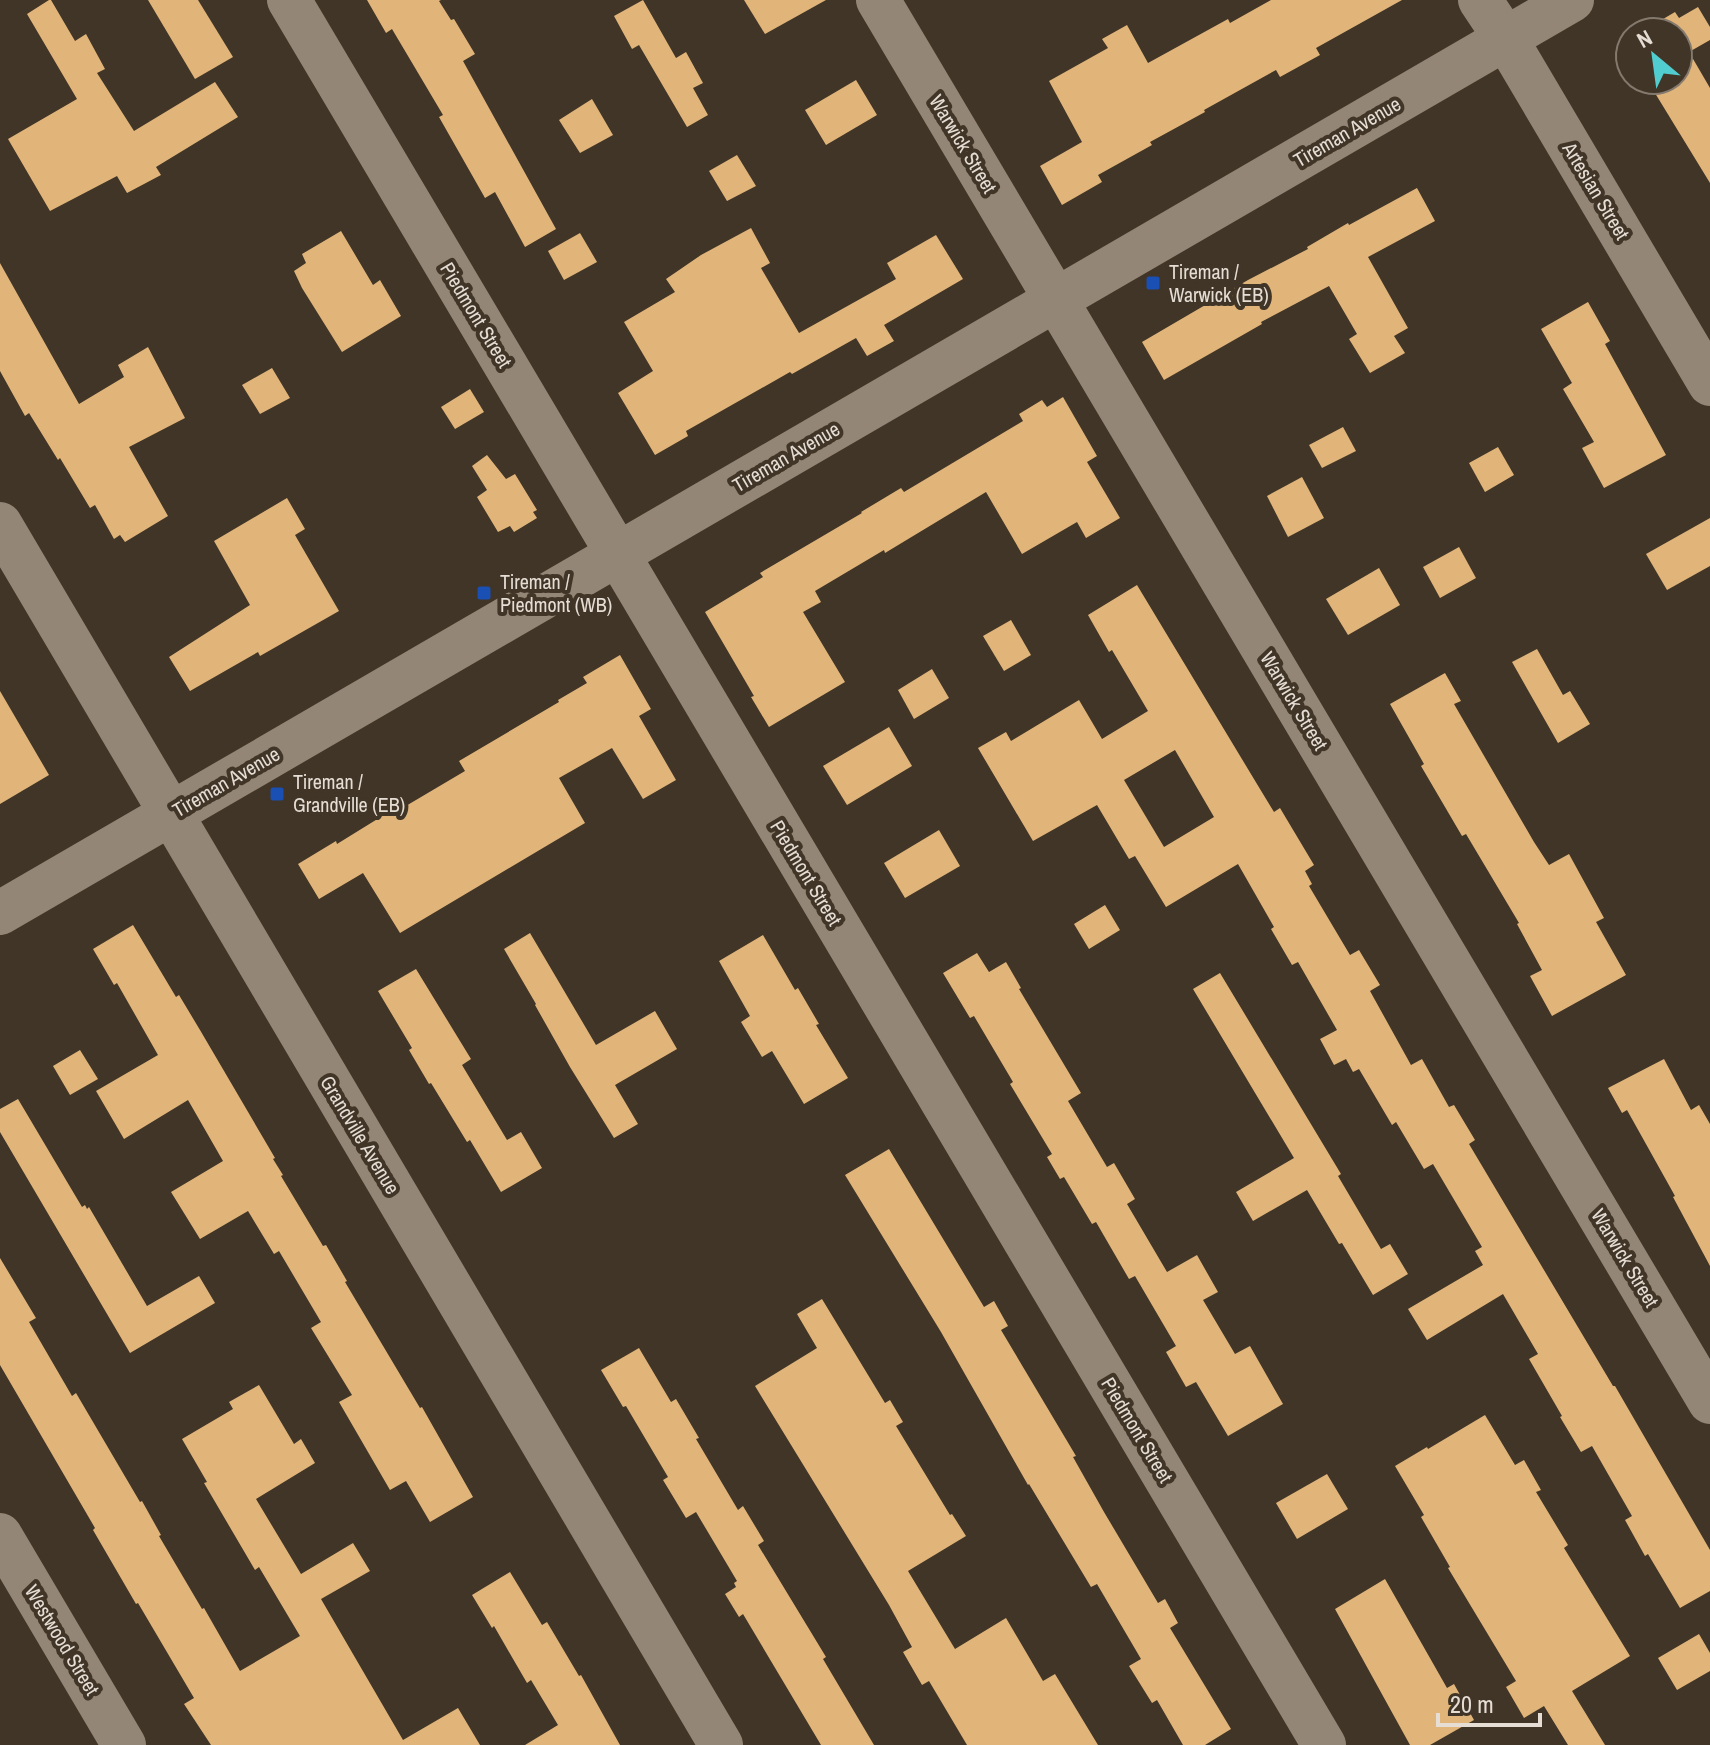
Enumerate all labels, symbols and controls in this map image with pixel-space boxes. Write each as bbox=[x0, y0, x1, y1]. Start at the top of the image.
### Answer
north arrow bbox=[1614, 16, 1694, 96]
text: N bbox=[1631, 22, 1657, 55]
street label: Warwick Street bbox=[923, 89, 1004, 198]
street label: Tireman Avenue bbox=[1288, 90, 1405, 173]
street label: Artesian Street bbox=[1556, 136, 1636, 245]
street label: Piedmont Street bbox=[434, 257, 519, 373]
place label: Tireman / Warwick (EB) bbox=[1169, 258, 1269, 308]
marker: Tireman / Warwick (EB) bbox=[1144, 274, 1162, 292]
street label: Tireman Avenue bbox=[727, 415, 844, 498]
place label: Tireman / Piedmont (WB) bbox=[500, 568, 612, 618]
marker: Tireman / Piedmont (WB) bbox=[475, 584, 493, 602]
street label: Warwick Street bbox=[1254, 646, 1335, 755]
street label: Tireman Avenue bbox=[167, 740, 284, 823]
place label: Tireman / Grandville (EB) bbox=[293, 768, 405, 818]
marker: Tireman / Grandville (EB) bbox=[268, 785, 286, 803]
street label: Piedmont Street bbox=[764, 815, 849, 931]
street label: Grandville Avenue bbox=[314, 1070, 406, 1199]
street label: Warwick Street bbox=[1585, 1203, 1666, 1312]
street label: Piedmont Street bbox=[1095, 1372, 1180, 1488]
street label: Westwood Street bbox=[19, 1579, 106, 1700]
scale bar bbox=[1438, 1677, 1540, 1727]
text: 20 m bbox=[1450, 1688, 1494, 1720]

